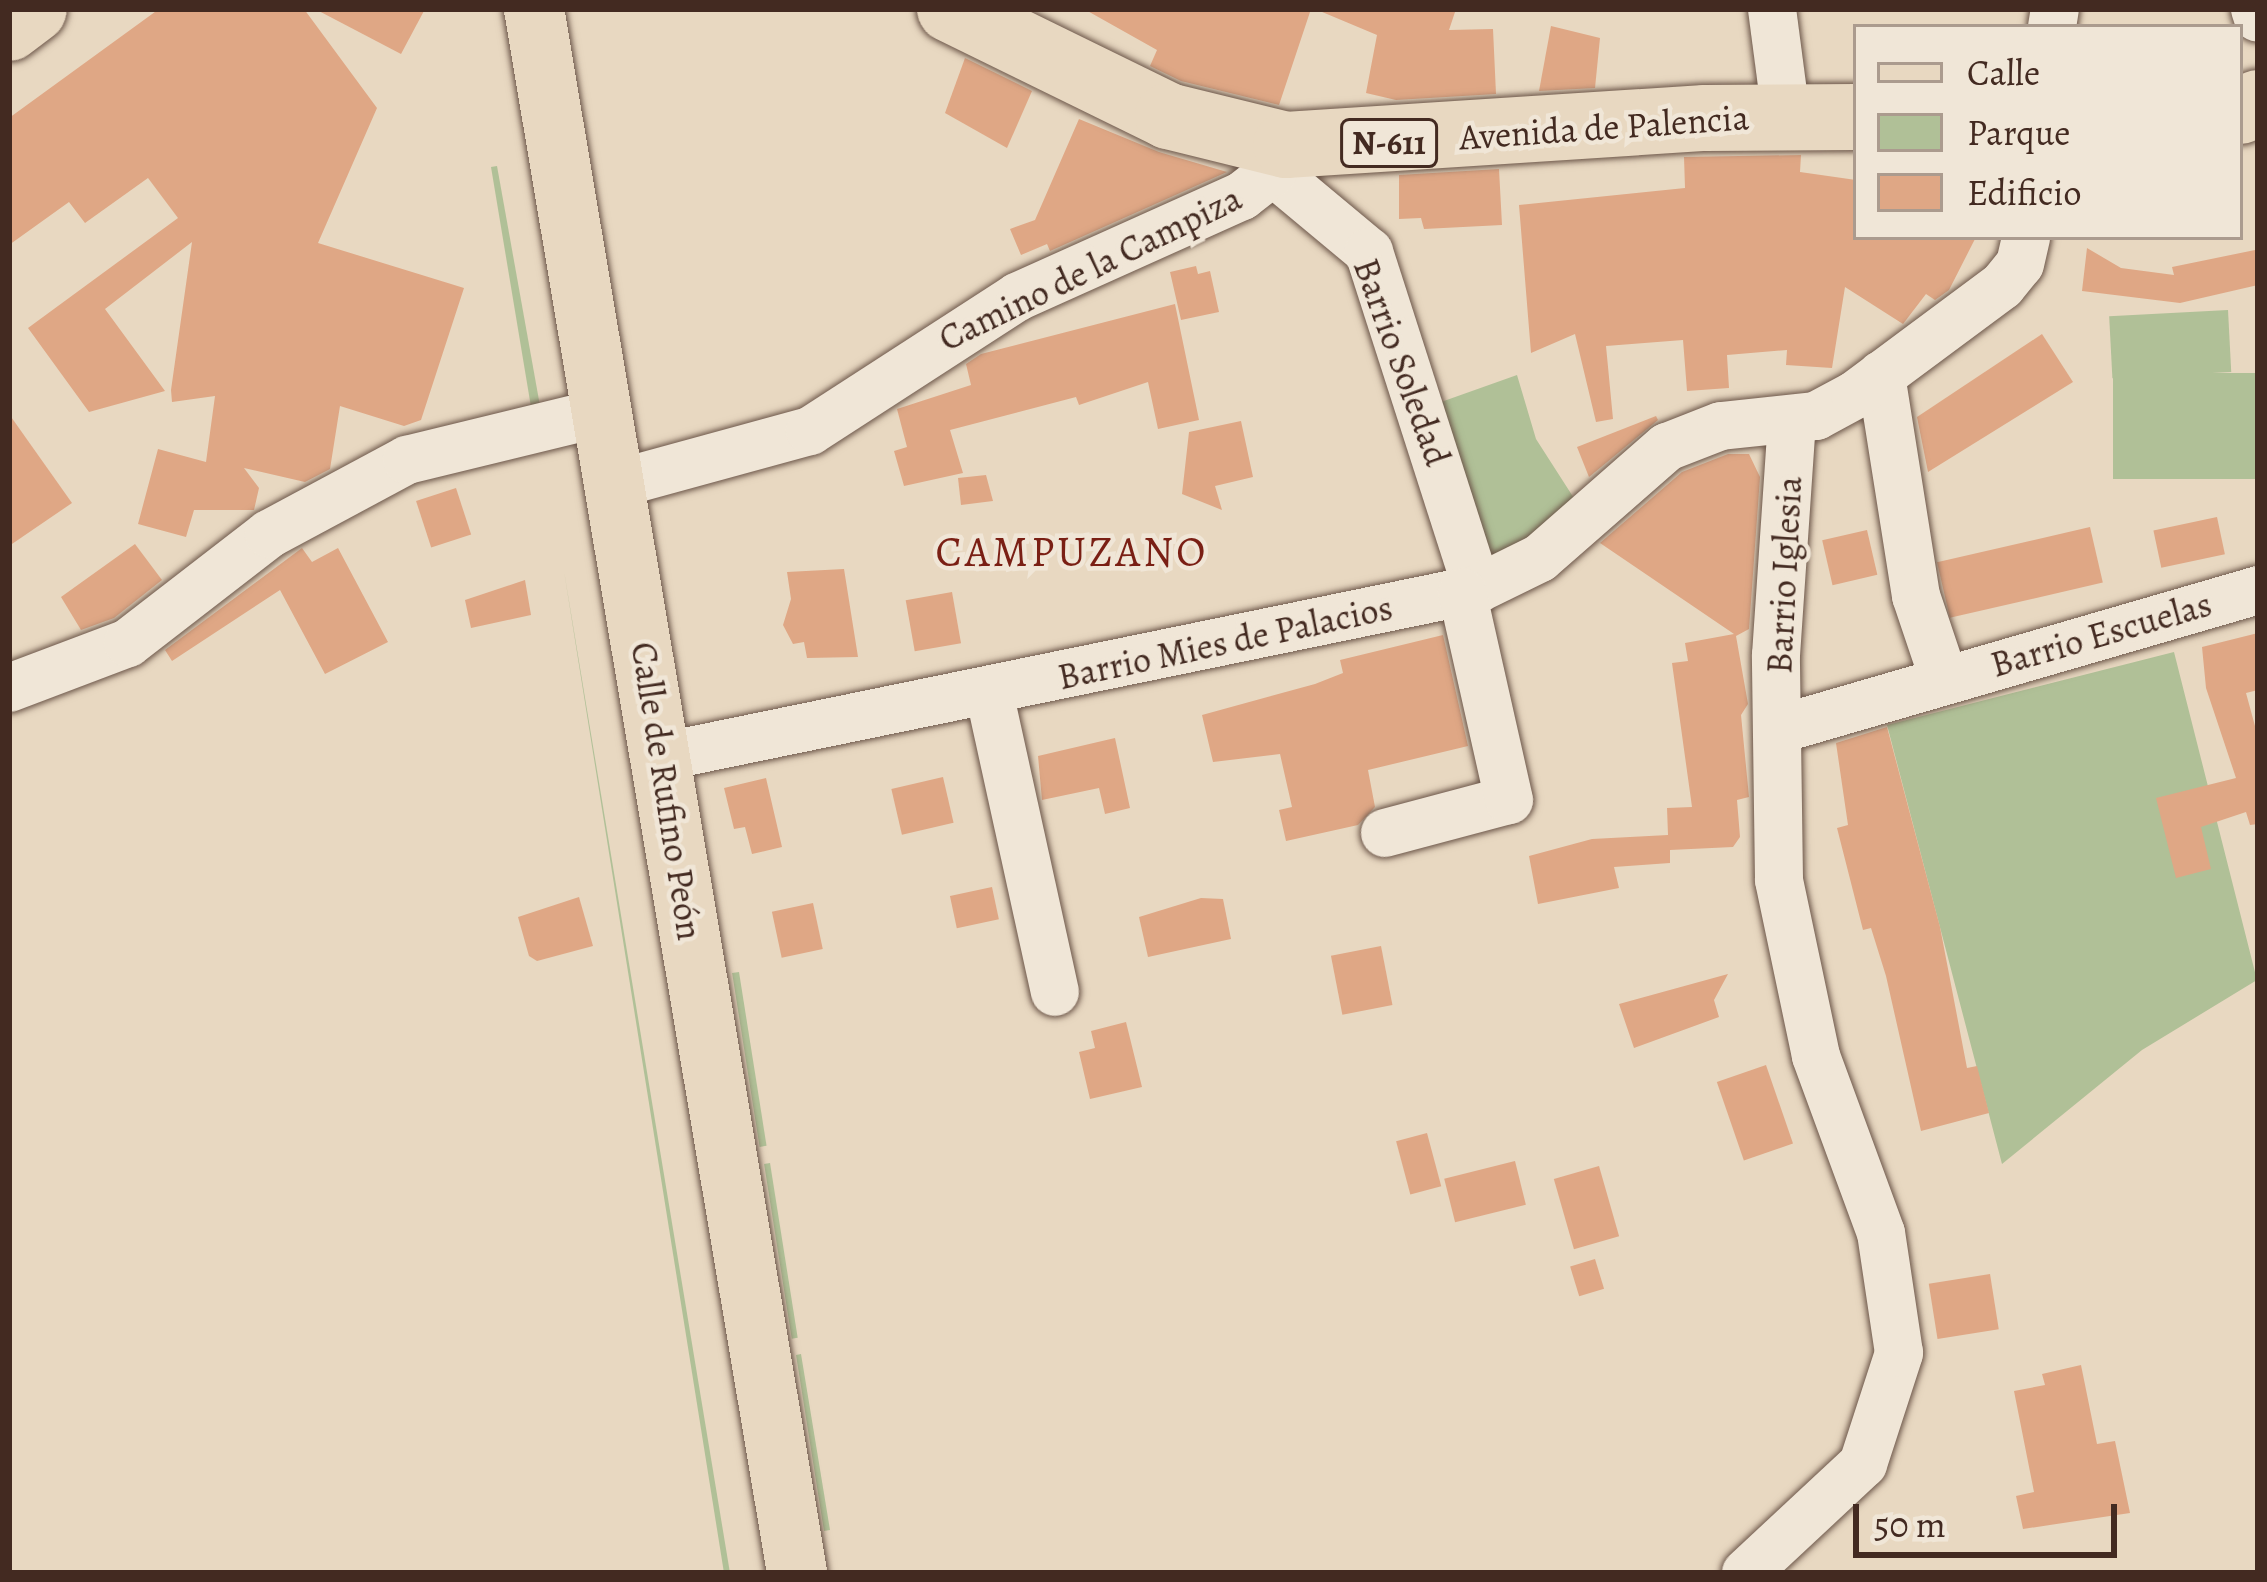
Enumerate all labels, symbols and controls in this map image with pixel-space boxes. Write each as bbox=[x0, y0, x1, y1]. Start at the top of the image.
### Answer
legend bbox=[1853, 24, 2243, 240]
text: Calle bbox=[1967, 48, 2040, 97]
street label: Avenida de Palencia bbox=[1458, 95, 1750, 159]
text: Parque bbox=[1967, 108, 2071, 157]
road number: N-611 bbox=[1338, 116, 1440, 170]
text: Edificio bbox=[1967, 168, 2081, 217]
street label: Camino de la Campiza bbox=[932, 176, 1248, 360]
street label: Barrio Soledad bbox=[1344, 252, 1460, 472]
street label: Barrio Iglesia bbox=[1757, 475, 1811, 675]
district label: CAMPUZANO bbox=[936, 527, 1208, 577]
street label: Barrio Escuelas bbox=[1986, 582, 2216, 686]
street label: Barrio Mies de Palacios bbox=[1054, 585, 1396, 699]
street label: Calle de Rufino Peón bbox=[622, 639, 712, 943]
scale bar bbox=[1859, 1480, 2123, 1554]
text: 50 m bbox=[1874, 1500, 1946, 1549]

